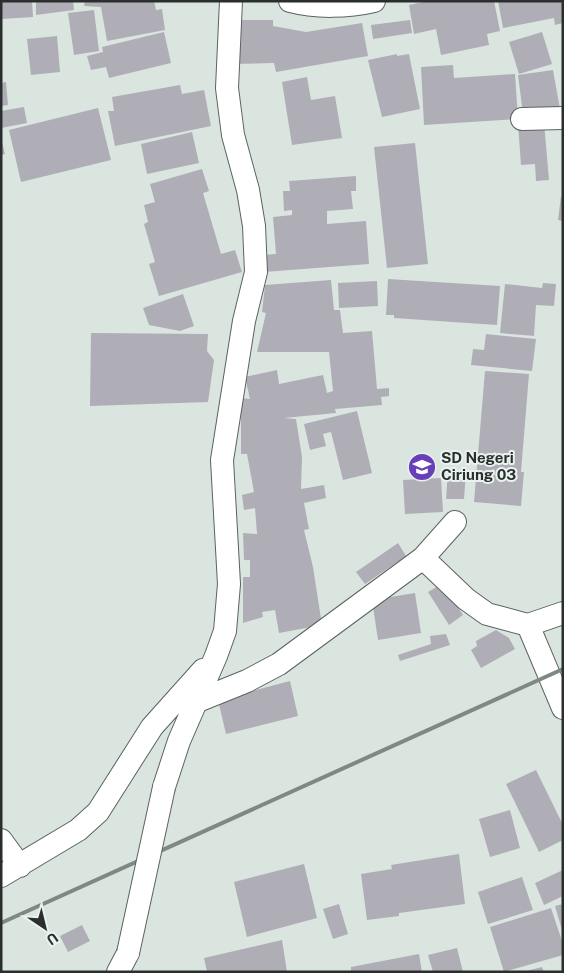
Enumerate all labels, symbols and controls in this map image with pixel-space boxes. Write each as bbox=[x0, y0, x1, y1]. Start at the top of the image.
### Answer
place label: SD Negeri Ciriung 03 bbox=[441, 449, 516, 483]
school or university icon: SD Negeri Ciriung 03 bbox=[407, 452, 437, 482]
north arrow bbox=[20, 903, 70, 953]
text: U bbox=[44, 929, 61, 948]

